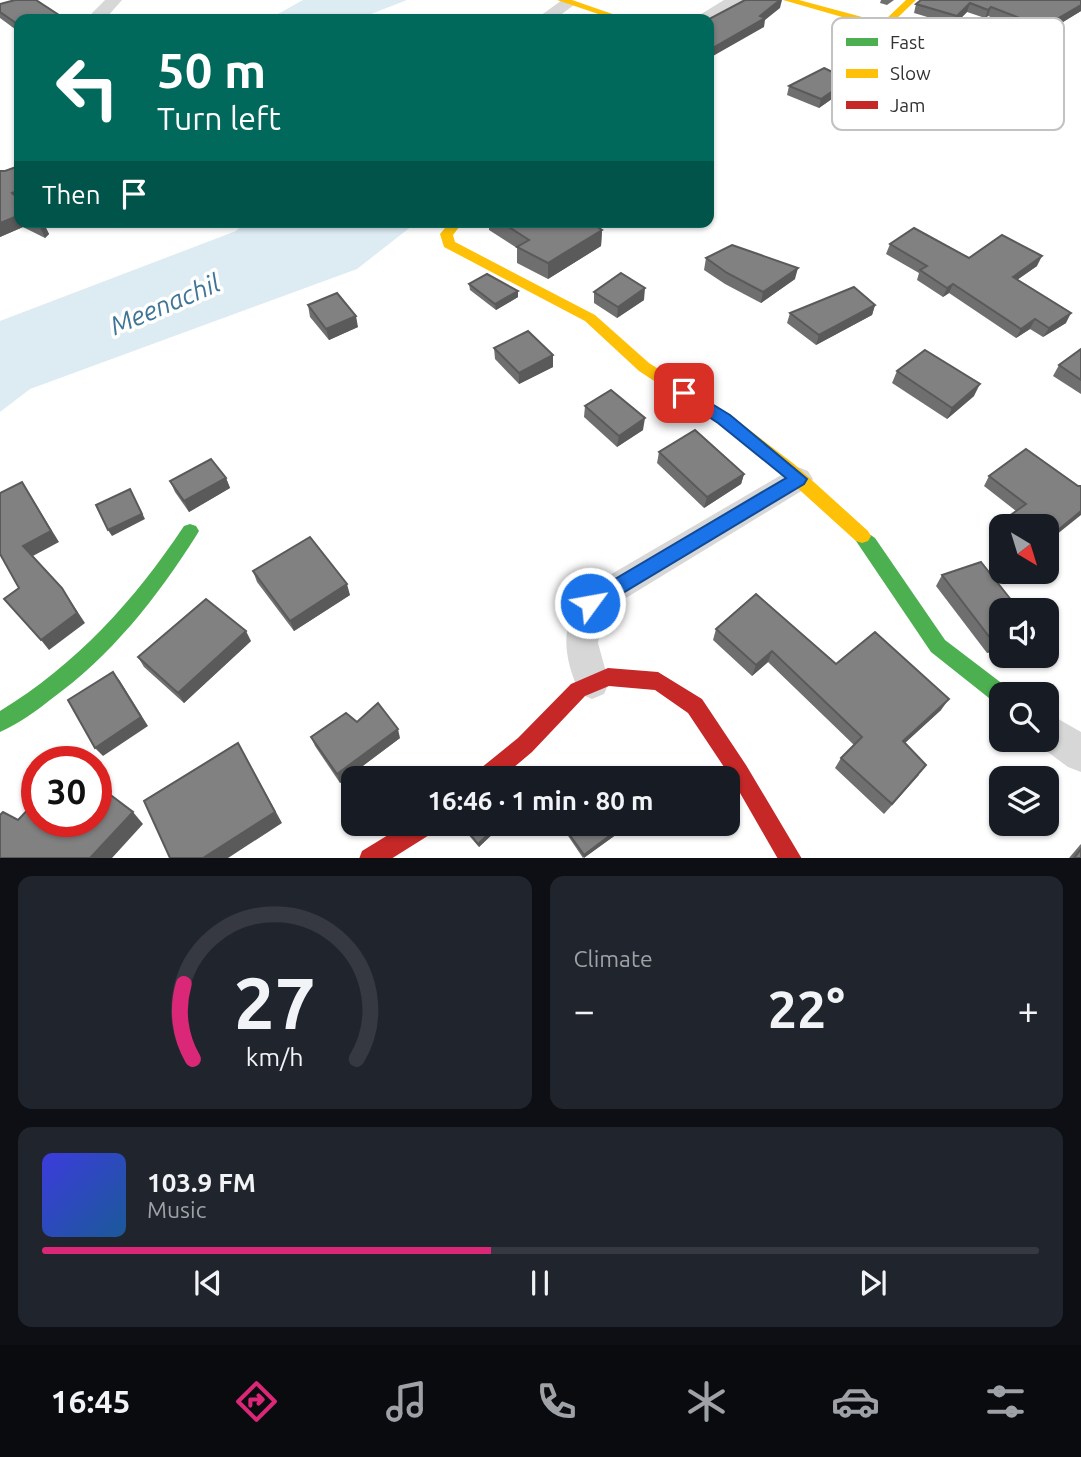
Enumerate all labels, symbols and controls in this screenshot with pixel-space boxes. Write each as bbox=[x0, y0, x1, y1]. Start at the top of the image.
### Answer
legend bbox=[832, 18, 1064, 130]
text: Fast bbox=[890, 31, 925, 53]
icon: left bbox=[42, 42, 133, 133]
text: 50 m bbox=[157, 42, 266, 97]
text: Slow bbox=[890, 62, 931, 84]
text: Jam bbox=[890, 94, 926, 116]
text: Turn left bbox=[157, 100, 281, 136]
icon: arrive bbox=[115, 175, 153, 213]
text: Then bbox=[42, 180, 101, 209]
water label: Meenachil bbox=[105, 268, 225, 340]
pin bbox=[654, 363, 714, 423]
icon: arrive bbox=[665, 374, 703, 412]
north arrow bbox=[989, 514, 1059, 584]
map controls bbox=[989, 514, 1059, 836]
position arrow bbox=[553, 566, 627, 640]
button: sound bbox=[989, 598, 1059, 668]
button: search bbox=[989, 682, 1059, 752]
speed limit sign: 30 bbox=[21, 746, 112, 837]
button: layers bbox=[989, 766, 1059, 836]
text: 16:46 · 1 min · 80 m bbox=[427, 786, 654, 815]
text: Climate bbox=[574, 946, 653, 971]
text: 27 bbox=[234, 961, 316, 1043]
text: 22° bbox=[768, 980, 845, 1038]
text: − bbox=[574, 989, 595, 1031]
text: + bbox=[1018, 989, 1039, 1031]
text: km/h bbox=[246, 1042, 304, 1070]
text: 103.9 FM bbox=[147, 1168, 256, 1197]
text: Music bbox=[147, 1197, 206, 1222]
icon: previous bbox=[189, 1264, 227, 1302]
icon: pause bbox=[521, 1264, 559, 1302]
icon: next bbox=[854, 1264, 892, 1302]
icon: directions bbox=[232, 1377, 281, 1426]
icon: music bbox=[382, 1377, 431, 1426]
icon: phone bbox=[532, 1377, 581, 1426]
icon: climate bbox=[682, 1377, 731, 1426]
icon: car bbox=[831, 1377, 880, 1426]
icon: filters bbox=[981, 1377, 1030, 1426]
text: 16:45 bbox=[50, 1383, 131, 1419]

